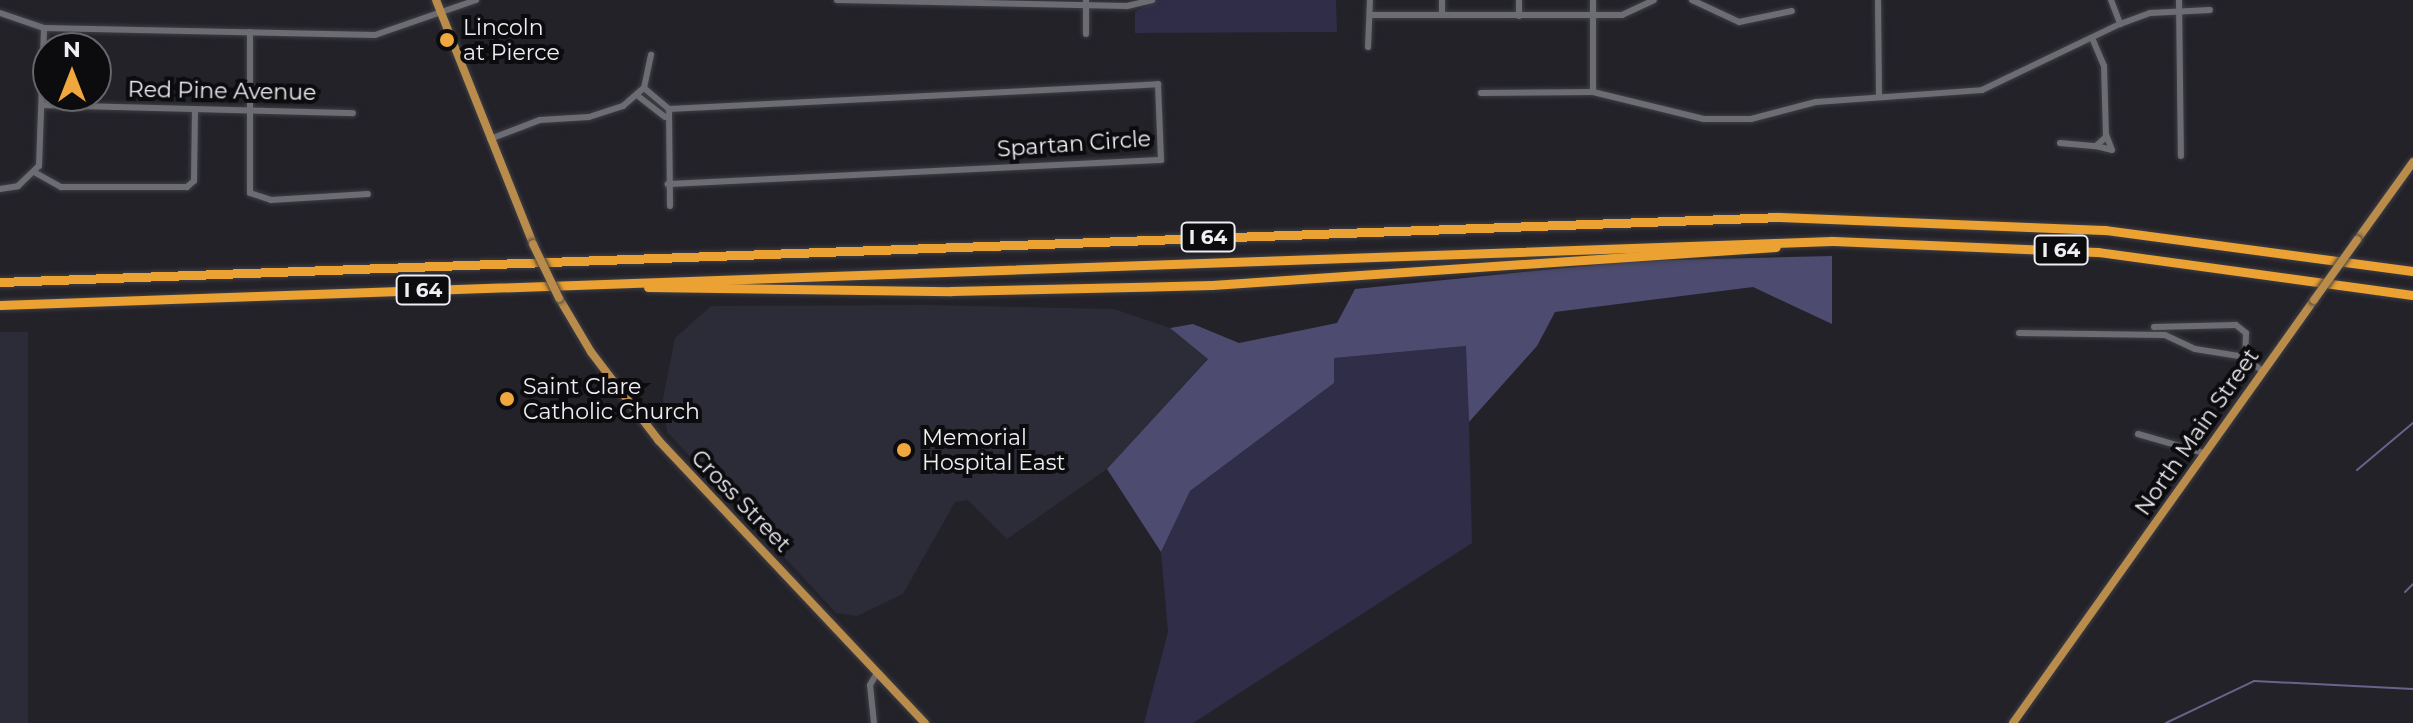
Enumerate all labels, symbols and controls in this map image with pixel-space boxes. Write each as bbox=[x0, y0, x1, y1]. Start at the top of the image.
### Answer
place label: Lincoln at Pierce bbox=[463, 14, 560, 66]
marker: Lincoln at Pierce bbox=[438, 31, 456, 49]
north arrow bbox=[32, 32, 112, 112]
text: N bbox=[63, 36, 81, 63]
street label: Red Pine Avenue bbox=[128, 76, 316, 106]
street label: Spartan Circle bbox=[996, 125, 1152, 163]
road number: I 64 bbox=[1180, 221, 1236, 253]
road number: I 64 bbox=[2033, 234, 2089, 266]
road number: I 64 bbox=[395, 274, 451, 306]
street label: North Main Street bbox=[2130, 344, 2264, 520]
place label: Saint Clare Catholic Church bbox=[523, 373, 700, 424]
marker: Saint Clare Catholic Church bbox=[498, 390, 516, 408]
place label: Memorial Hospital East bbox=[922, 424, 1065, 476]
marker: Memorial Hospital East bbox=[893, 439, 915, 461]
street label: Cross Street bbox=[686, 444, 796, 558]

